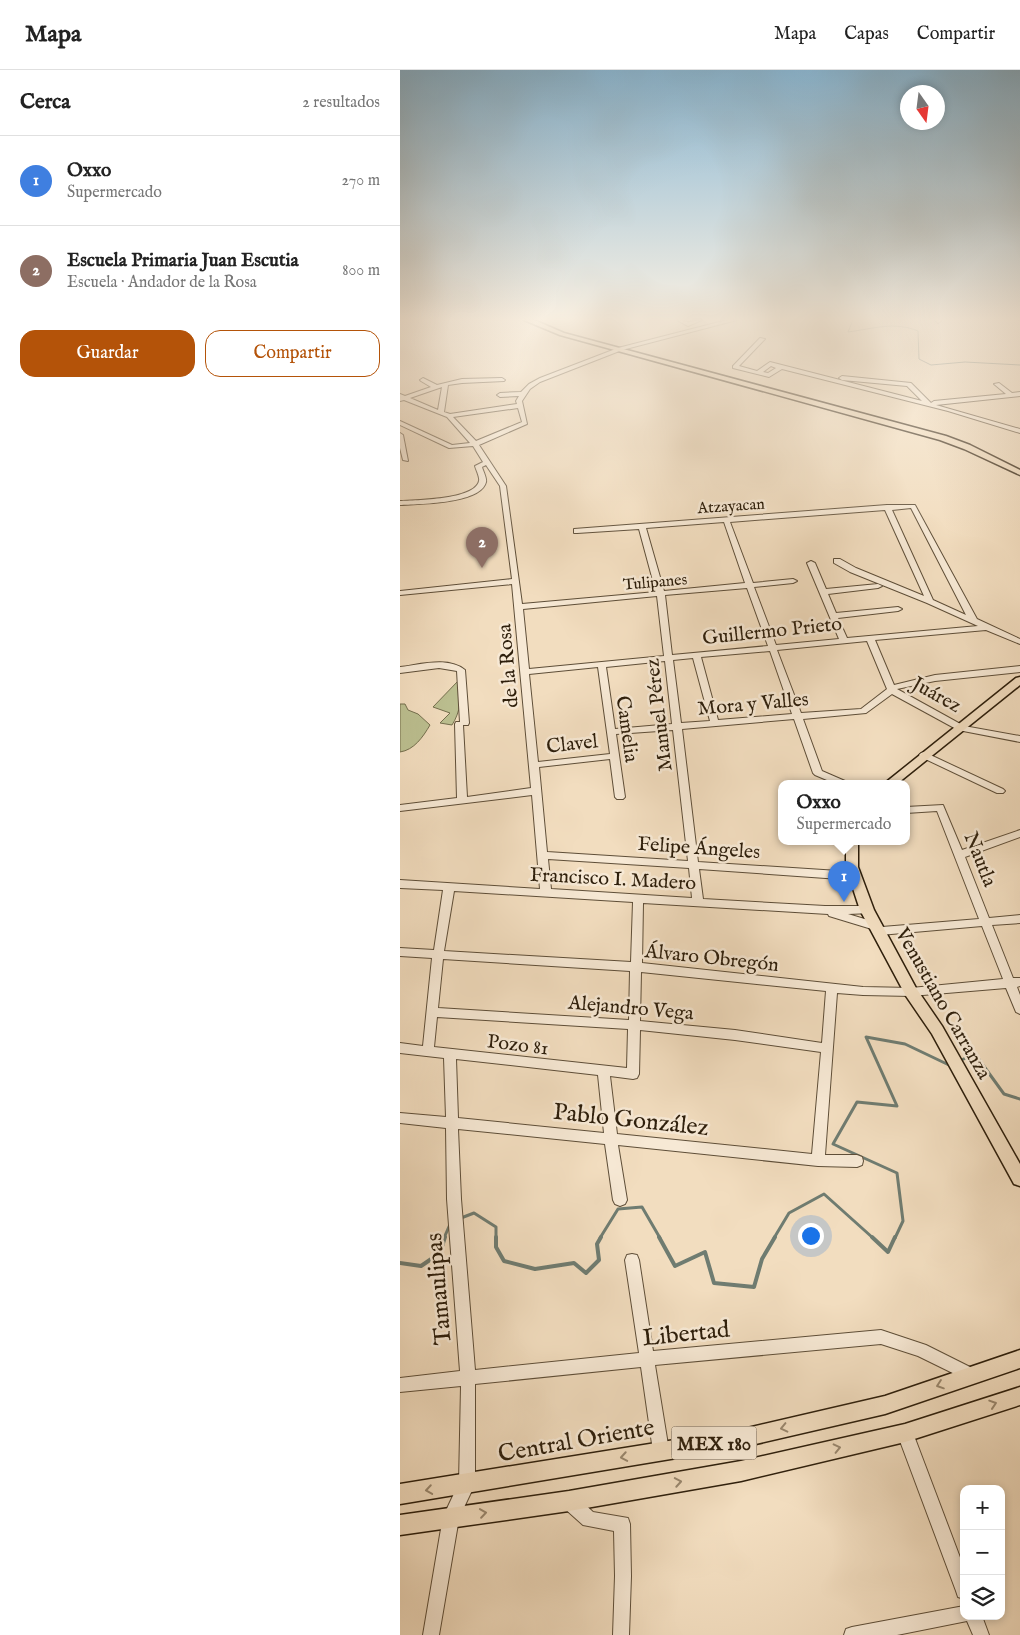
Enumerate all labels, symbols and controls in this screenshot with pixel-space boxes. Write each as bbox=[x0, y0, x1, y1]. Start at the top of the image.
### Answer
text: Mapa bbox=[25, 19, 81, 50]
text: Mapa bbox=[774, 23, 816, 46]
text: Capas bbox=[844, 23, 889, 46]
text: Compartir bbox=[917, 23, 995, 46]
north arrow bbox=[900, 85, 945, 130]
text: Cerca bbox=[20, 89, 70, 116]
text: 2 resultados bbox=[302, 93, 380, 113]
text: Oxxo bbox=[67, 159, 111, 183]
text: 1 bbox=[33, 171, 39, 191]
text: 270 m bbox=[341, 171, 380, 191]
text: Supermercado bbox=[67, 183, 162, 203]
text: Escuela Primaria Juan Escutia bbox=[67, 249, 299, 273]
text: 2 bbox=[32, 261, 40, 281]
text: 800 m bbox=[342, 261, 380, 281]
text: Escuela · Andador de la Rosa bbox=[67, 273, 257, 293]
button: Guardar bbox=[20, 330, 195, 377]
button: Compartir bbox=[205, 330, 380, 377]
street label: Atzayacan bbox=[696, 495, 766, 519]
pin: 2 bbox=[466, 527, 498, 568]
street label: Tulipanes bbox=[622, 570, 688, 596]
street label: Guillermo Prieto bbox=[701, 612, 844, 651]
street label: de la Rosa bbox=[492, 622, 525, 709]
street label: Manuel Pérez bbox=[640, 657, 679, 773]
street label: Juárez bbox=[906, 671, 965, 719]
street label: Mora y Valles bbox=[697, 687, 810, 722]
street label: Camelia bbox=[609, 694, 644, 764]
street label: Clavel bbox=[545, 729, 600, 760]
popup bbox=[778, 780, 910, 845]
text: Oxxo bbox=[797, 791, 841, 815]
text: Supermercado bbox=[797, 815, 891, 835]
street label: Nautla bbox=[957, 829, 1002, 891]
street label: Felipe Ángeles bbox=[637, 832, 761, 865]
pin: 1 bbox=[828, 861, 860, 902]
street label: Francisco I. Madero bbox=[529, 863, 697, 896]
street label: Venustiano Carranza bbox=[889, 923, 996, 1084]
street label: Álvaro Obregón bbox=[643, 939, 780, 978]
street label: Alejandro Vega bbox=[566, 990, 695, 1026]
street label: Pozo 81 bbox=[486, 1029, 550, 1062]
street label: Pablo González bbox=[552, 1097, 710, 1144]
your location bbox=[798, 1223, 824, 1249]
street label: Tamaulipas bbox=[419, 1232, 460, 1346]
street label: Libertad bbox=[641, 1314, 731, 1354]
one-way arrow bbox=[937, 1379, 945, 1389]
one-way arrow bbox=[988, 1400, 997, 1410]
street label: Central Oriente bbox=[496, 1412, 657, 1470]
one-way arrow bbox=[779, 1422, 788, 1433]
road number: MEX 180 bbox=[672, 1426, 756, 1460]
one-way arrow bbox=[832, 1443, 841, 1454]
one-way arrow bbox=[620, 1452, 629, 1462]
one-way arrow bbox=[673, 1477, 682, 1487]
one-way arrow bbox=[425, 1484, 434, 1494]
map controls bbox=[960, 1485, 1005, 1620]
button: + bbox=[960, 1485, 1005, 1530]
one-way arrow bbox=[478, 1508, 487, 1518]
button: − bbox=[960, 1530, 1005, 1575]
button: layers bbox=[960, 1575, 1005, 1620]

